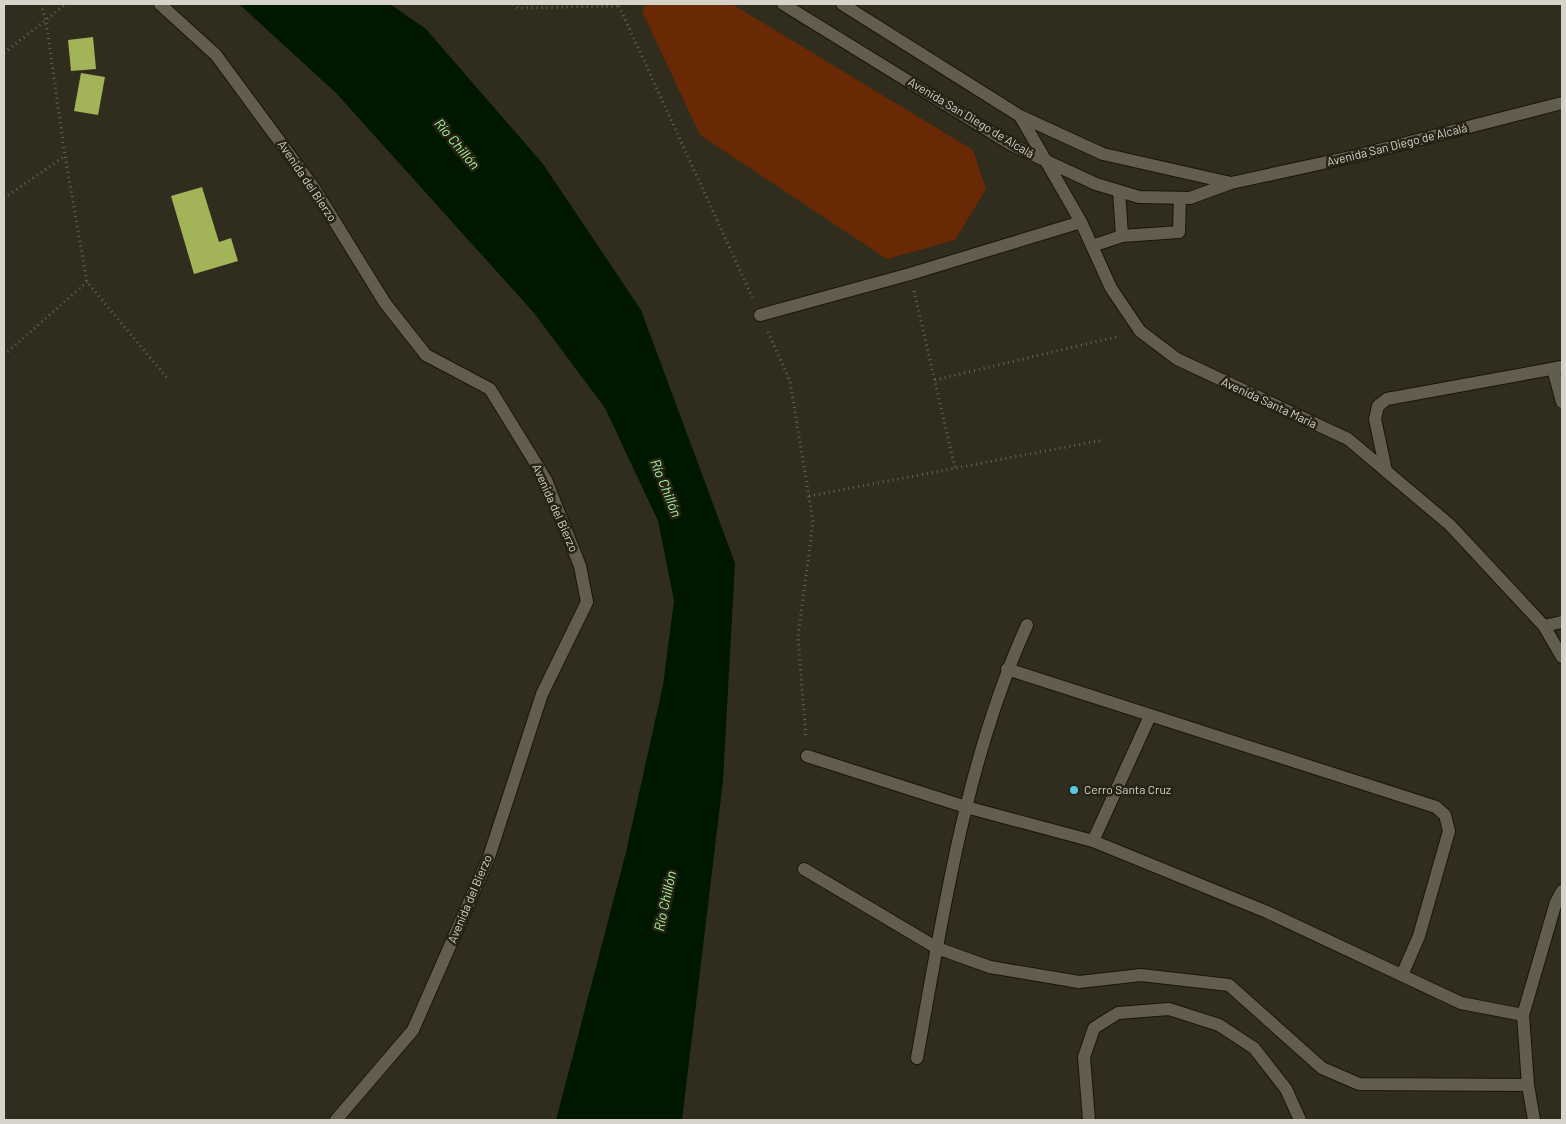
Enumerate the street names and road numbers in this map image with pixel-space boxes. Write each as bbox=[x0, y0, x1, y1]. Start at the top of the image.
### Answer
street label: Avenida San Diego de Alcalá bbox=[906, 74, 1037, 160]
street label: Avenida San Diego de Alcalá bbox=[1325, 120, 1468, 168]
street label: Avenida del Bierzo bbox=[276, 137, 340, 224]
street label: Avenida Santa María bbox=[1219, 374, 1319, 430]
street label: Avenida del Bierzo bbox=[530, 461, 582, 554]
street label: Avenida del Bierzo bbox=[444, 852, 494, 945]

